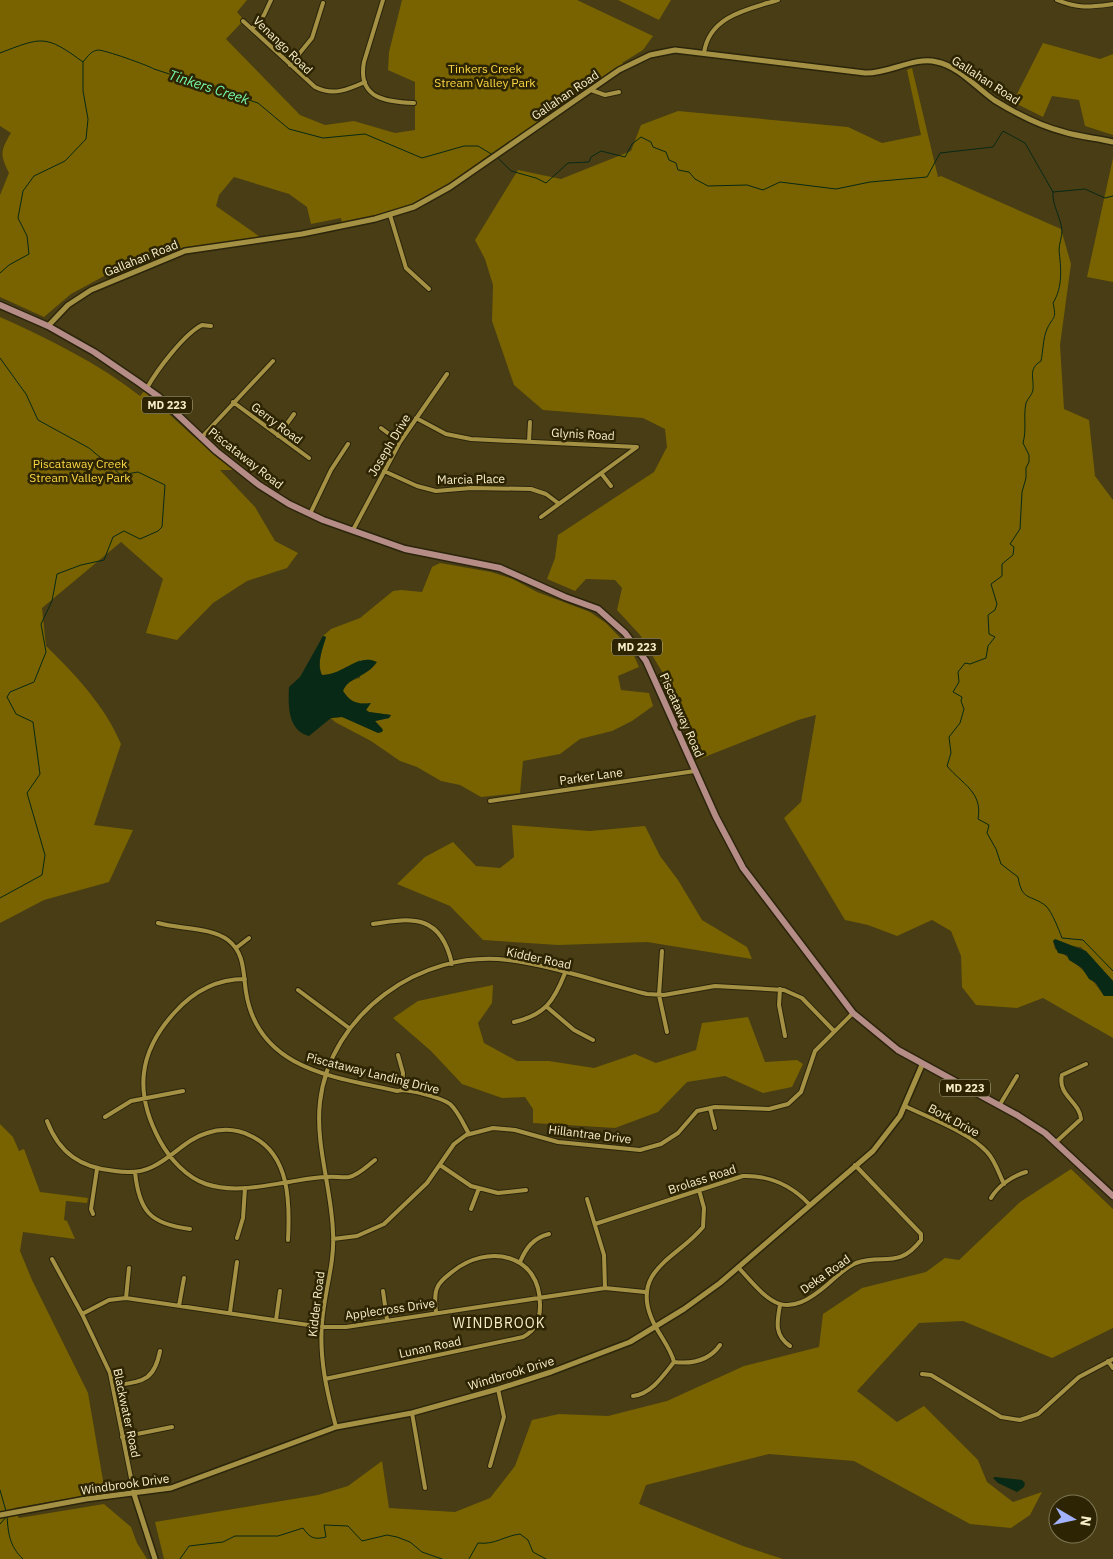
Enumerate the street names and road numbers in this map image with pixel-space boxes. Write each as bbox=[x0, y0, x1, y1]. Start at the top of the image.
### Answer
street label: Venango Road bbox=[250, 13, 316, 77]
street label: Gallahan Road bbox=[949, 52, 1023, 108]
street label: Gallahan Road bbox=[528, 67, 602, 123]
street label: Gallahan Road bbox=[102, 236, 180, 280]
road number: MD 223 bbox=[142, 396, 192, 414]
street label: Gerry Road bbox=[248, 399, 306, 447]
street label: Joseph Drive bbox=[365, 411, 414, 479]
street label: Piscataway Road bbox=[206, 424, 286, 492]
street label: Glynis Road bbox=[551, 425, 615, 443]
street label: Marcia Place bbox=[437, 471, 506, 487]
road number: MD 223 bbox=[612, 638, 662, 656]
street label: Piscataway Road bbox=[657, 670, 707, 760]
street label: Parker Lane bbox=[558, 764, 624, 788]
street label: Kidder Road bbox=[505, 944, 573, 972]
street label: Piscataway Landing Drive bbox=[305, 1049, 441, 1097]
road number: MD 223 bbox=[940, 1080, 990, 1096]
street label: Bork Drive bbox=[926, 1100, 983, 1140]
street label: Hillantrae Drive bbox=[548, 1121, 633, 1147]
street label: Brolass Road bbox=[666, 1161, 738, 1197]
street label: Deka Road bbox=[797, 1251, 853, 1297]
street label: Kidder Road bbox=[305, 1270, 327, 1338]
street label: Applecross Drive bbox=[344, 1295, 436, 1323]
street label: Lunan Road bbox=[398, 1333, 462, 1361]
street label: Windbrook Drive bbox=[466, 1353, 556, 1393]
street label: Blackwater Road bbox=[110, 1367, 144, 1459]
street label: Windbrook Drive bbox=[80, 1470, 171, 1498]

